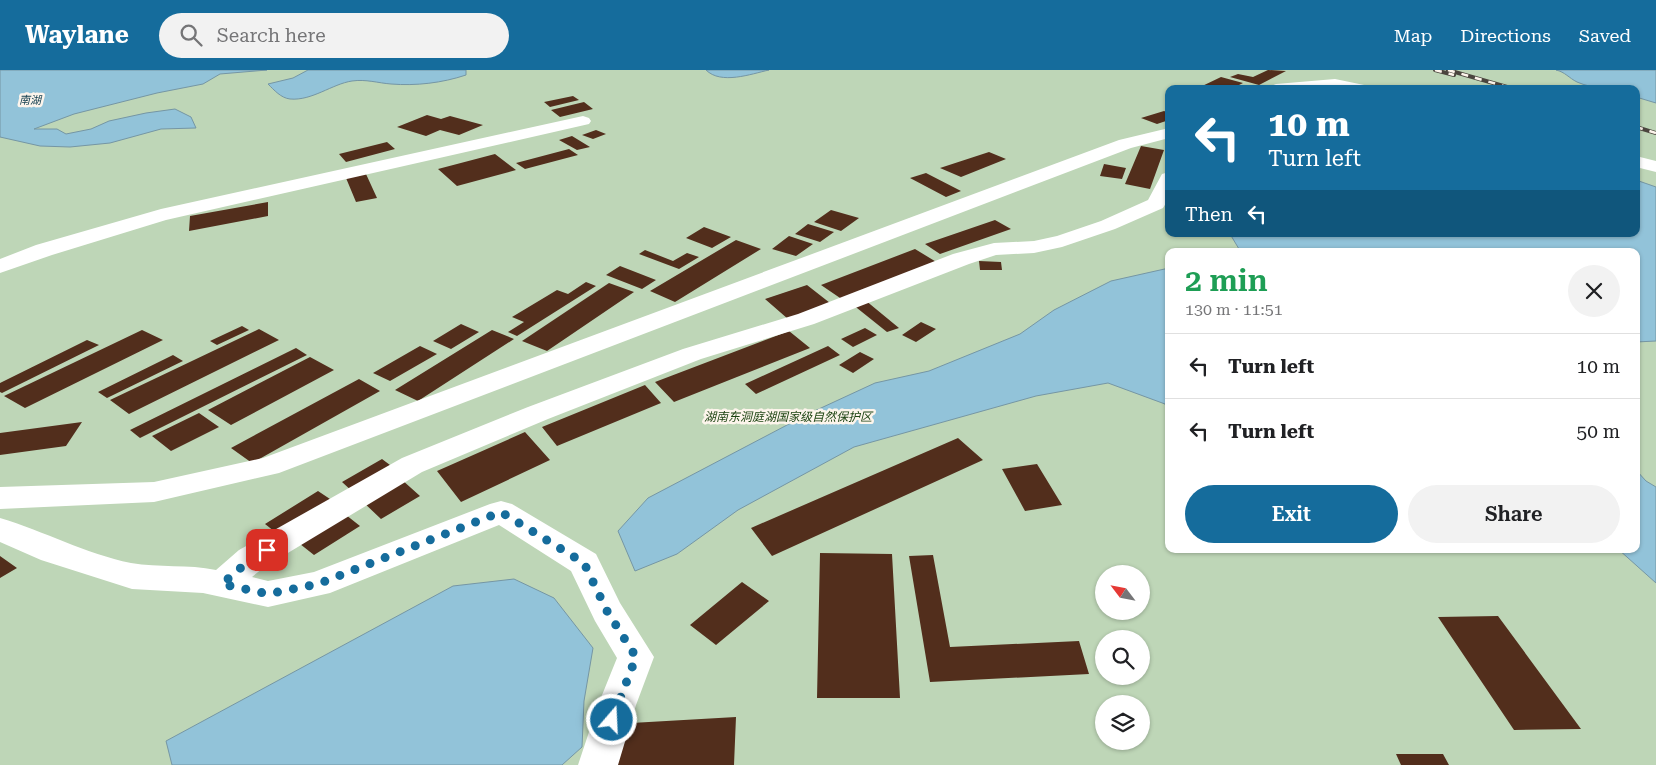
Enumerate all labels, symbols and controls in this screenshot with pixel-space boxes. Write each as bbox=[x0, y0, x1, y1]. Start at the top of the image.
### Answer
search box bbox=[159, 13, 509, 58]
text: Waylane bbox=[25, 21, 129, 49]
icon: search bbox=[177, 21, 205, 49]
text: Search here bbox=[217, 24, 326, 47]
text: Map bbox=[1394, 25, 1432, 46]
text: Directions bbox=[1460, 25, 1551, 46]
text: Saved bbox=[1579, 25, 1631, 46]
water label: 南湖 bbox=[19, 94, 43, 107]
text: 10 m bbox=[1268, 104, 1350, 145]
icon: left bbox=[1185, 105, 1250, 170]
text: Turn left bbox=[1268, 146, 1361, 171]
icon: left bbox=[1243, 200, 1271, 228]
text: Then bbox=[1185, 203, 1233, 226]
text: 2 min bbox=[1185, 263, 1268, 298]
button: close bbox=[1568, 265, 1620, 317]
text: 130 m · 11:51 bbox=[1185, 300, 1283, 319]
icon: left bbox=[1185, 352, 1213, 380]
text: Turn left bbox=[1228, 355, 1314, 378]
text: 10 m bbox=[1577, 355, 1620, 378]
park label: 湖南东洞庭湖国家级自然保护区 bbox=[704, 410, 874, 424]
icon: left bbox=[1185, 417, 1213, 445]
text: Turn left bbox=[1228, 420, 1314, 443]
text: 50 m bbox=[1577, 420, 1620, 443]
button: Exit bbox=[1185, 485, 1398, 543]
button: Share bbox=[1408, 485, 1620, 543]
pin bbox=[246, 529, 288, 571]
icon: arrive bbox=[253, 536, 281, 564]
north arrow bbox=[1095, 565, 1150, 620]
map controls bbox=[1095, 565, 1150, 750]
button: search bbox=[1095, 630, 1150, 685]
position arrow bbox=[585, 693, 637, 745]
button: layers bbox=[1095, 695, 1150, 750]

